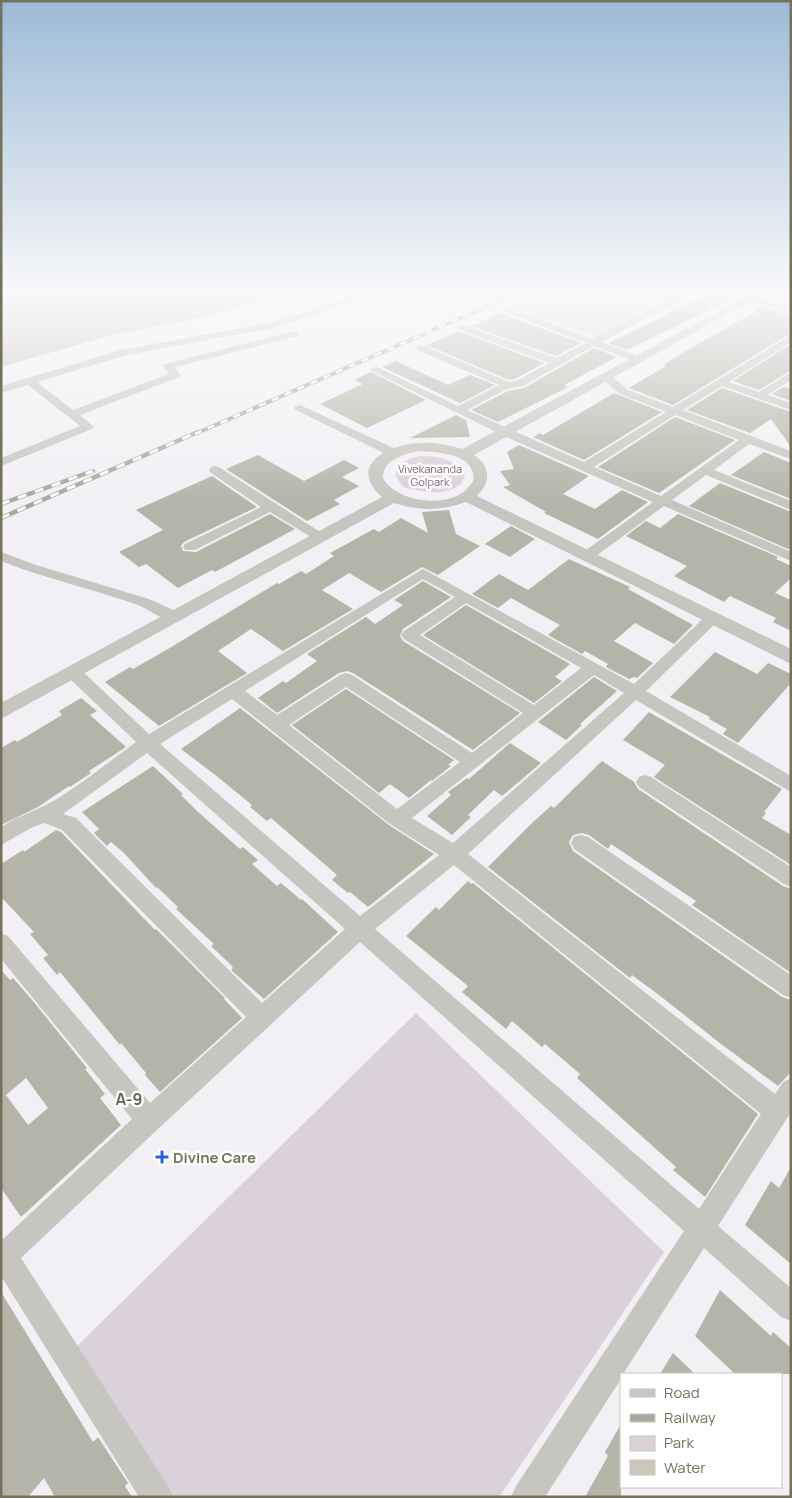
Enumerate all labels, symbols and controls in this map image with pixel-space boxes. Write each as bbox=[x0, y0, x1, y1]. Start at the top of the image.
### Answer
park label: Vivekananda Golpark bbox=[398, 461, 462, 489]
district label: A-9 bbox=[116, 1088, 142, 1110]
place label: Divine Care bbox=[173, 1147, 256, 1168]
marker: Divine Care bbox=[155, 1150, 169, 1164]
legend bbox=[620, 1373, 782, 1488]
text: Road bbox=[664, 1382, 700, 1403]
text: Railway bbox=[664, 1407, 716, 1428]
text: Park bbox=[664, 1432, 694, 1453]
text: Water bbox=[664, 1457, 706, 1478]

